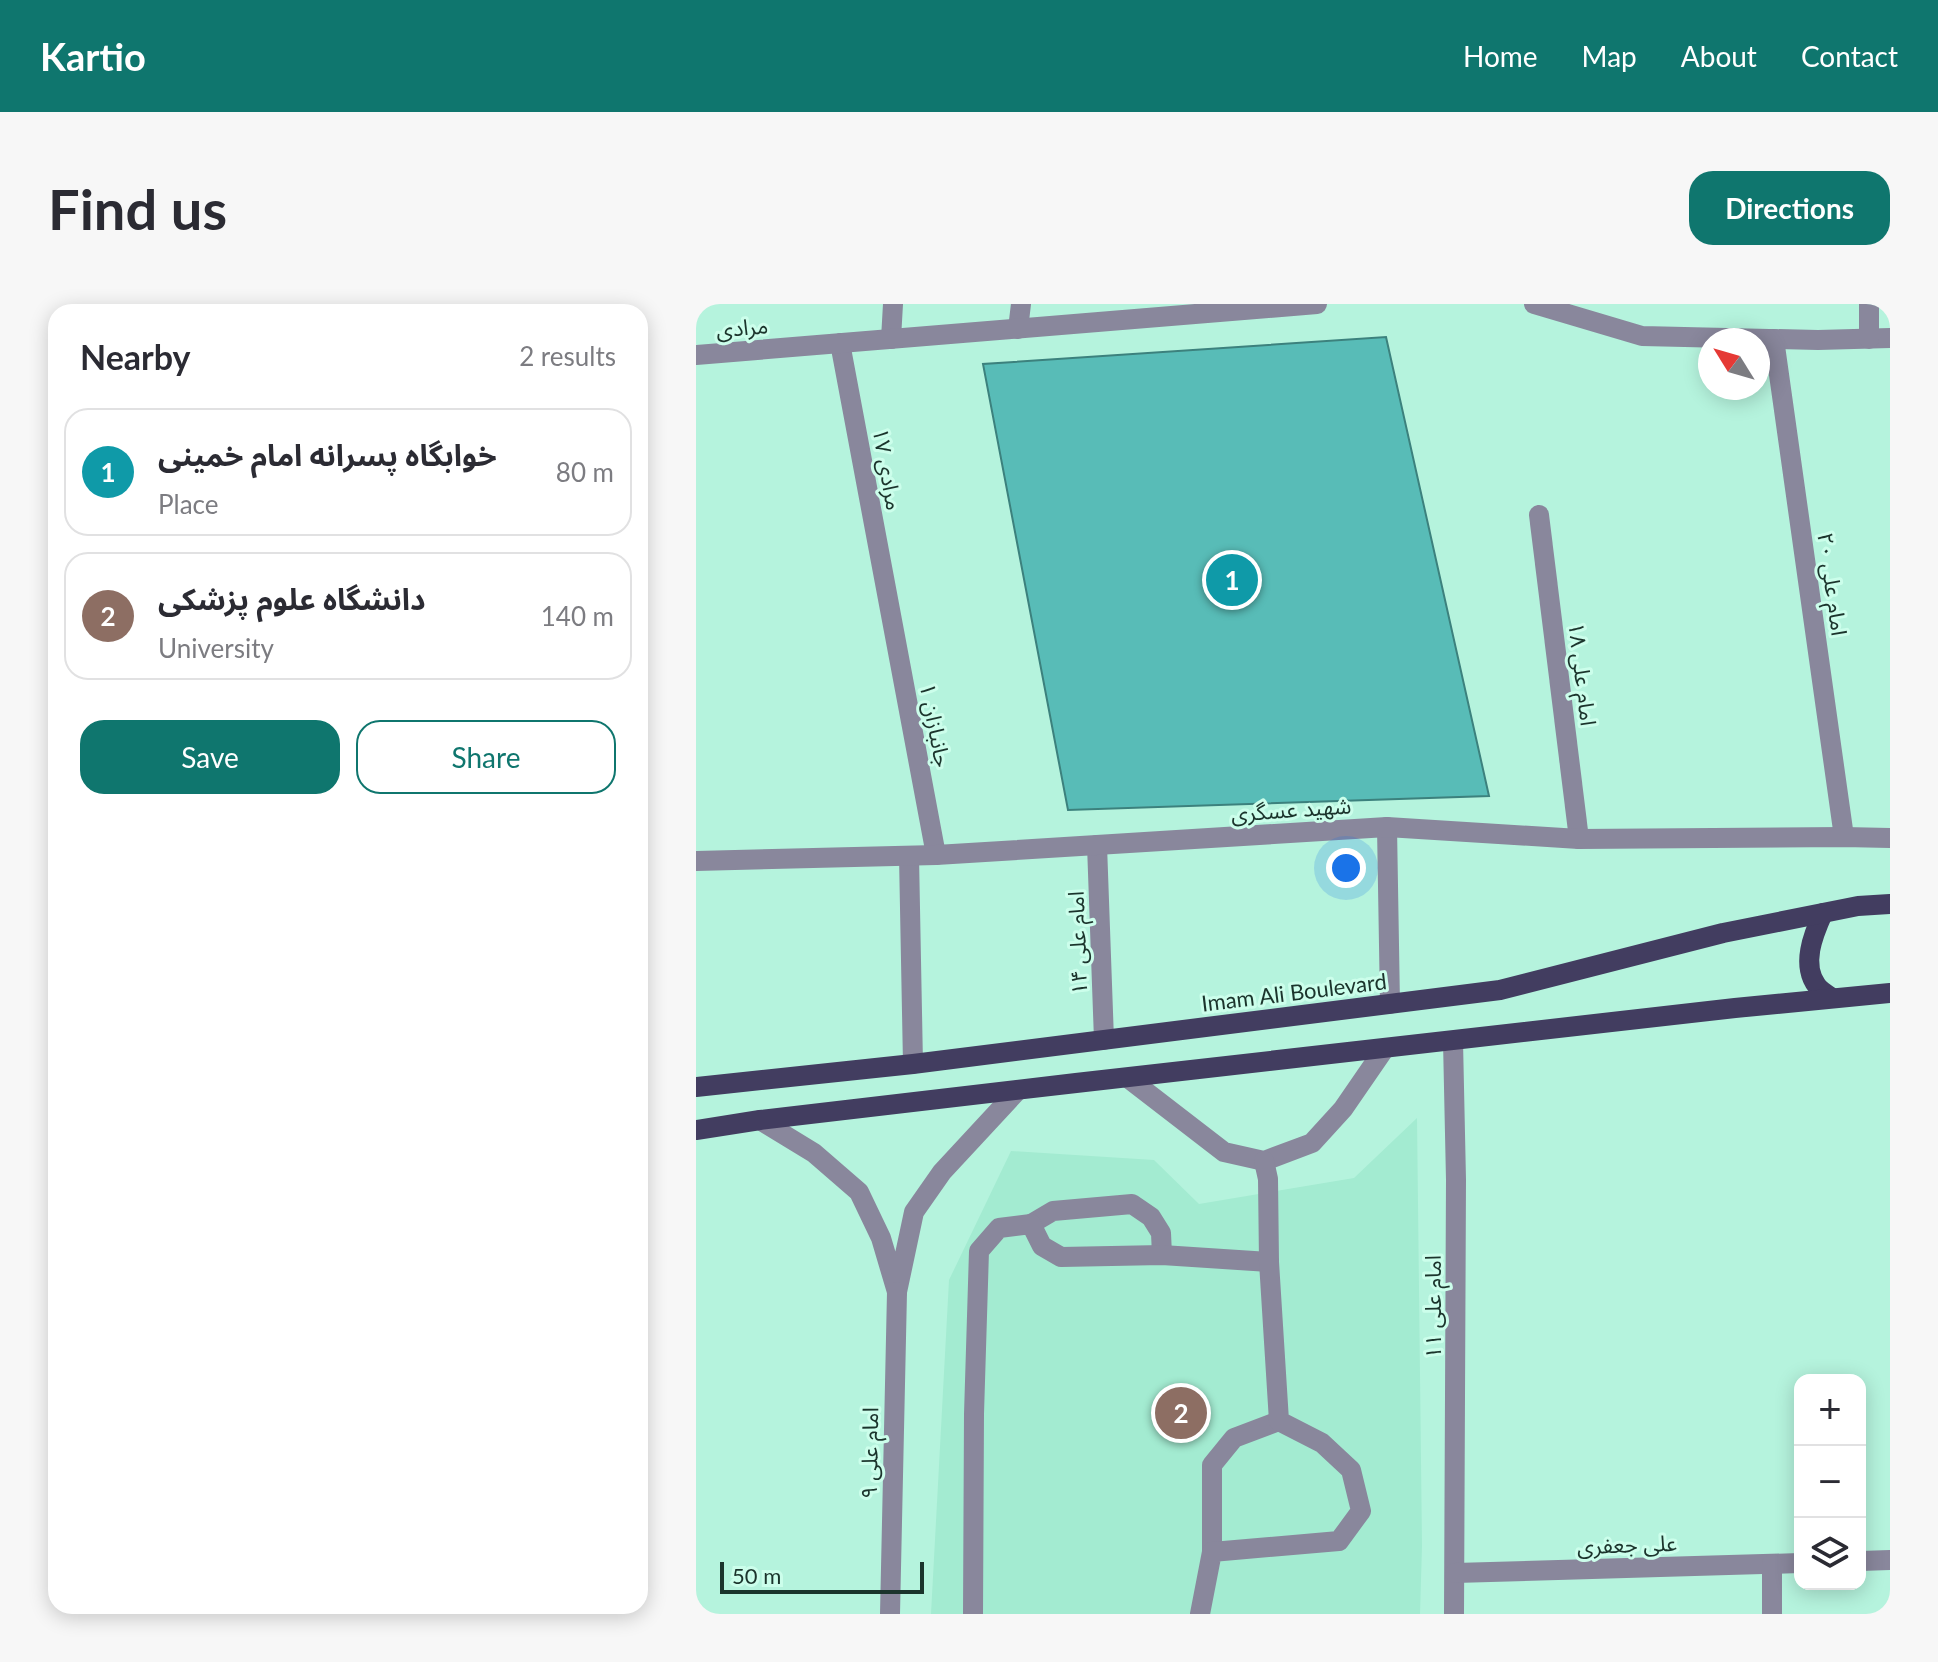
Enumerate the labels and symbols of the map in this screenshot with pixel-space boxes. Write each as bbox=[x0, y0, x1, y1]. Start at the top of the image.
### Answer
street label: مرادی bbox=[715, 311, 769, 343]
north arrow bbox=[1698, 328, 1770, 400]
street label: مرادی ۱۷ bbox=[868, 426, 908, 512]
street label: امام علی ۲۰ bbox=[1808, 531, 1854, 638]
pin: 1 bbox=[1206, 550, 1258, 610]
street label: امام علی ۱۸ bbox=[1559, 621, 1603, 728]
street label: جانبازان ۱ bbox=[914, 681, 957, 770]
street label: شهید عسگری bbox=[1230, 791, 1352, 827]
your location bbox=[1326, 848, 1366, 888]
street label: امام علی ۱۴ bbox=[1062, 890, 1096, 996]
street label: Imam Ali Boulevard bbox=[1200, 967, 1388, 1017]
street label: امام علی ۱۱ bbox=[1419, 1255, 1450, 1359]
pin: 2 bbox=[1155, 1383, 1207, 1443]
street label: امام علی ۹ bbox=[855, 1407, 887, 1499]
street label: علی جعفری bbox=[1576, 1529, 1678, 1559]
scale bar bbox=[720, 1558, 924, 1594]

